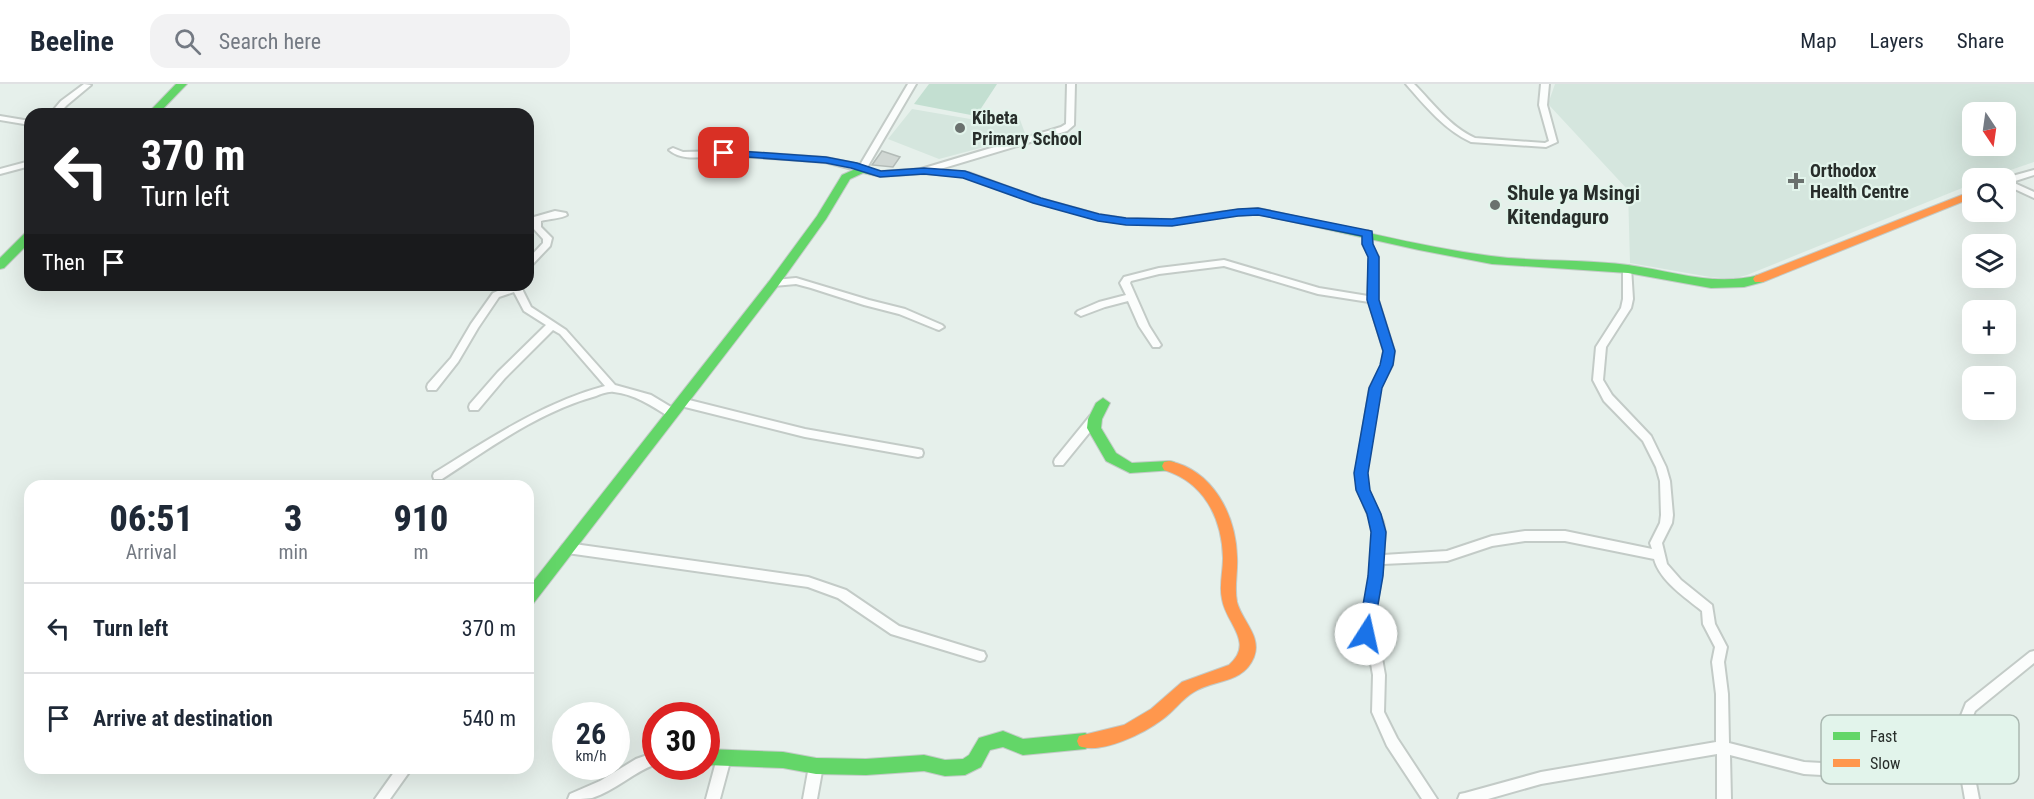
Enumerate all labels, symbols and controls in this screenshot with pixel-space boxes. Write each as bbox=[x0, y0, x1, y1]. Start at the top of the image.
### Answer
search box bbox=[150, 14, 570, 68]
text: Beeline bbox=[30, 25, 114, 58]
icon: search bbox=[171, 25, 204, 58]
text: Search here bbox=[219, 29, 321, 54]
text: Map bbox=[1800, 29, 1837, 53]
text: Layers bbox=[1870, 29, 1924, 53]
text: Share bbox=[1957, 29, 2004, 53]
north arrow bbox=[1962, 102, 2016, 156]
map controls bbox=[1962, 102, 2016, 420]
place label: Kibeta Primary School bbox=[972, 107, 1082, 149]
marker: Kibeta Primary School bbox=[953, 121, 967, 135]
pin bbox=[698, 127, 749, 178]
text: 370 m bbox=[141, 131, 246, 180]
icon: left bbox=[42, 132, 120, 210]
icon: arrive bbox=[707, 136, 740, 169]
place label: Orthodox Health Centre bbox=[1810, 160, 1909, 202]
button: search bbox=[1962, 168, 2016, 222]
marker: Orthodox Health Centre bbox=[1787, 172, 1805, 190]
text: Turn left bbox=[141, 181, 230, 213]
place label: Shule ya Msingi Kitendaguro bbox=[1507, 181, 1640, 229]
marker: Shule ya Msingi Kitendaguro bbox=[1488, 198, 1502, 212]
button: layers bbox=[1962, 234, 2016, 288]
icon: arrive bbox=[97, 246, 130, 279]
text: Then bbox=[42, 250, 85, 275]
button: + bbox=[1962, 300, 2016, 354]
button: − bbox=[1962, 366, 2016, 420]
text: 06:51 bbox=[110, 498, 193, 540]
text: 3 bbox=[284, 498, 302, 540]
text: 910 bbox=[393, 498, 448, 540]
text: Arrival bbox=[126, 540, 177, 564]
text: min bbox=[279, 540, 308, 564]
text: m bbox=[413, 540, 428, 564]
position arrow bbox=[1334, 602, 1398, 666]
icon: left bbox=[42, 612, 75, 645]
text: Turn left bbox=[93, 616, 168, 641]
text: 370 m bbox=[462, 616, 516, 641]
icon: arrive bbox=[42, 702, 75, 735]
speed limit sign: 30 bbox=[642, 702, 720, 780]
text: Arrive at destination bbox=[93, 706, 273, 731]
text: 540 m bbox=[462, 706, 516, 731]
legend bbox=[1821, 715, 2019, 784]
text: 26 bbox=[576, 716, 606, 751]
text: Fast bbox=[1870, 727, 1897, 746]
text: km/h bbox=[576, 747, 606, 765]
text: Slow bbox=[1870, 754, 1900, 773]

